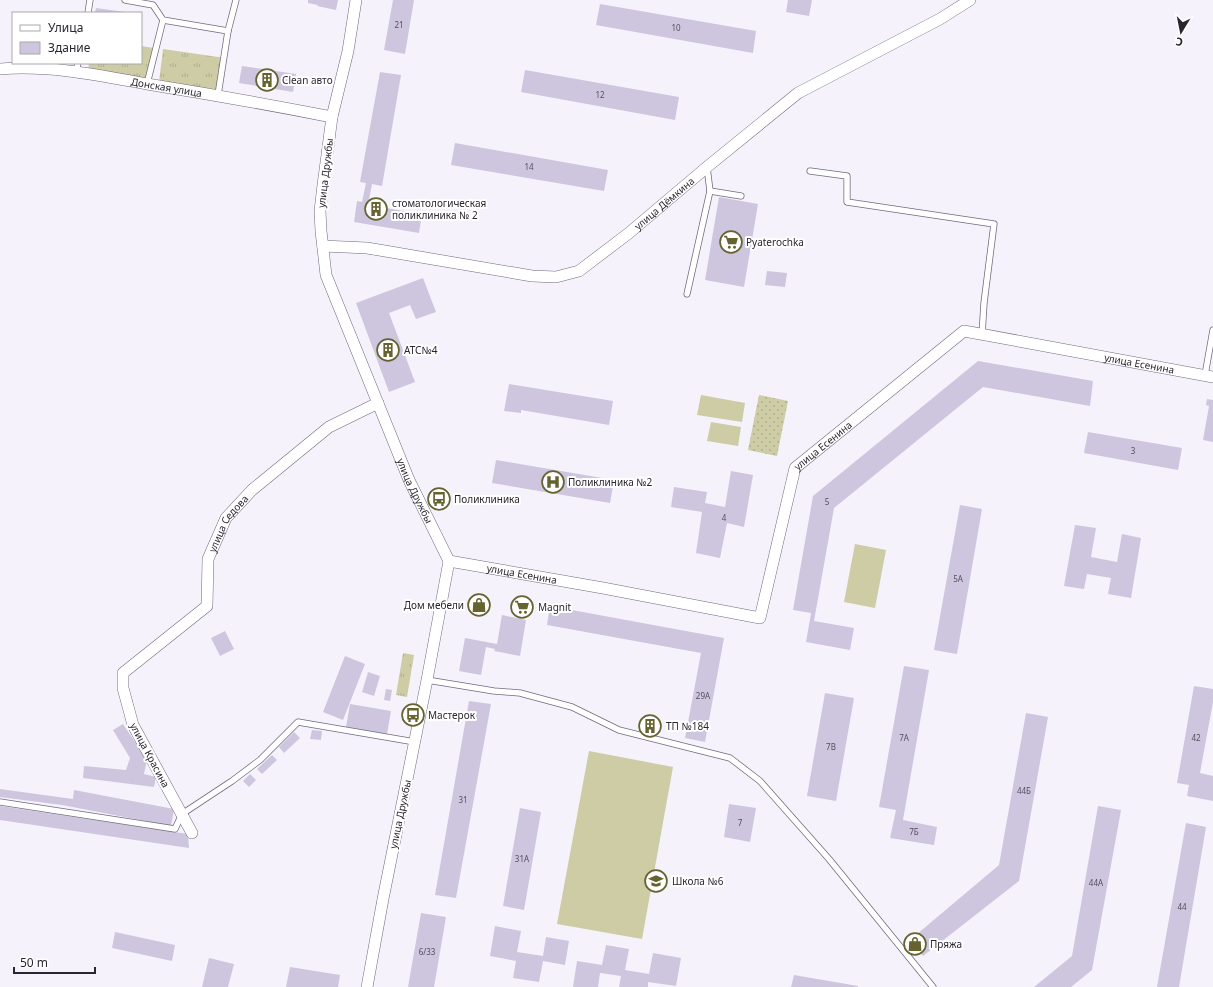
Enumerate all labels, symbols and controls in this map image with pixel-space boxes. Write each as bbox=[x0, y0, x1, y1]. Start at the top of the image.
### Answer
legend bbox=[12, 12, 142, 64]
north arrow bbox=[1161, 12, 1201, 52]
text: Улица bbox=[48, 19, 83, 36]
house number: 21 bbox=[394, 19, 404, 30]
house number: 10 bbox=[671, 22, 681, 33]
text: С bbox=[1174, 34, 1184, 50]
text: Здание bbox=[48, 39, 91, 56]
building icon: Сlean авто bbox=[254, 67, 280, 93]
place label: Сlean авто bbox=[282, 73, 333, 87]
street label: Донская улица bbox=[130, 74, 203, 100]
house number: 12 bbox=[595, 89, 605, 100]
street label: улица Дружбы bbox=[314, 137, 336, 209]
house number: 14 bbox=[524, 161, 534, 172]
street label: улица Дёмкина bbox=[631, 174, 697, 233]
building icon: стоматологическая поликлиника № 2 bbox=[363, 196, 389, 222]
place label: стоматологическая поликлиника № 2 bbox=[392, 196, 486, 222]
supermarket icon: Pyaterochka bbox=[718, 229, 744, 255]
place label: Pyaterochka bbox=[746, 235, 804, 249]
building icon: АТС№4 bbox=[375, 337, 401, 363]
place label: АТС№4 bbox=[404, 343, 438, 357]
street label: улица Есенина bbox=[1103, 350, 1175, 377]
street label: улица Есенина bbox=[791, 418, 855, 473]
house number: 3 bbox=[1131, 445, 1136, 456]
street label: улица Дружбы bbox=[394, 456, 436, 526]
hospital icon: Поликлиника №2 bbox=[540, 469, 566, 495]
place label: Поликлиника №2 bbox=[568, 475, 653, 489]
bus stop icon: Поликлиника bbox=[426, 486, 452, 512]
street label: улица Седова bbox=[205, 492, 251, 554]
place label: Поликлиника bbox=[454, 492, 520, 506]
house number: 5 bbox=[825, 496, 830, 507]
house number: 4 bbox=[722, 512, 727, 523]
street label: улица Есенина bbox=[486, 561, 558, 587]
house number: 5А bbox=[953, 573, 964, 584]
shop icon: Дом мебели bbox=[466, 592, 492, 618]
supermarket icon: Magnit bbox=[509, 594, 535, 620]
place label: Дом мебели bbox=[404, 598, 464, 612]
place label: Magnit bbox=[538, 600, 572, 614]
house number: 29А bbox=[696, 690, 711, 701]
bus stop icon: Мастерок bbox=[400, 702, 426, 728]
place label: Мастерок bbox=[428, 708, 476, 722]
building icon: ТП №184 bbox=[637, 713, 663, 739]
place label: ТП №184 bbox=[666, 719, 709, 733]
street label: улица Красина bbox=[127, 720, 173, 790]
house number: 7А bbox=[899, 732, 910, 743]
house number: 42 bbox=[1191, 732, 1201, 743]
house number: 7В bbox=[826, 741, 836, 752]
street label: улица Дружбы bbox=[386, 778, 414, 850]
house number: 44Б bbox=[1017, 785, 1031, 796]
house number: 31 bbox=[458, 794, 468, 805]
house number: 7 bbox=[738, 817, 743, 828]
house number: 7Б bbox=[909, 826, 919, 837]
house number: 31А bbox=[515, 853, 530, 864]
school or university icon: Школа №6 bbox=[643, 868, 669, 894]
place label: Школа №6 bbox=[672, 874, 724, 888]
house number: 44А bbox=[1089, 877, 1104, 888]
house number: 44 bbox=[1177, 901, 1187, 912]
shop icon: Пряжа bbox=[902, 931, 928, 957]
place label: Пряжа bbox=[930, 937, 962, 951]
house number: 6/33 bbox=[419, 946, 436, 957]
scale bar bbox=[14, 949, 95, 975]
text: 50 m bbox=[20, 954, 48, 971]

